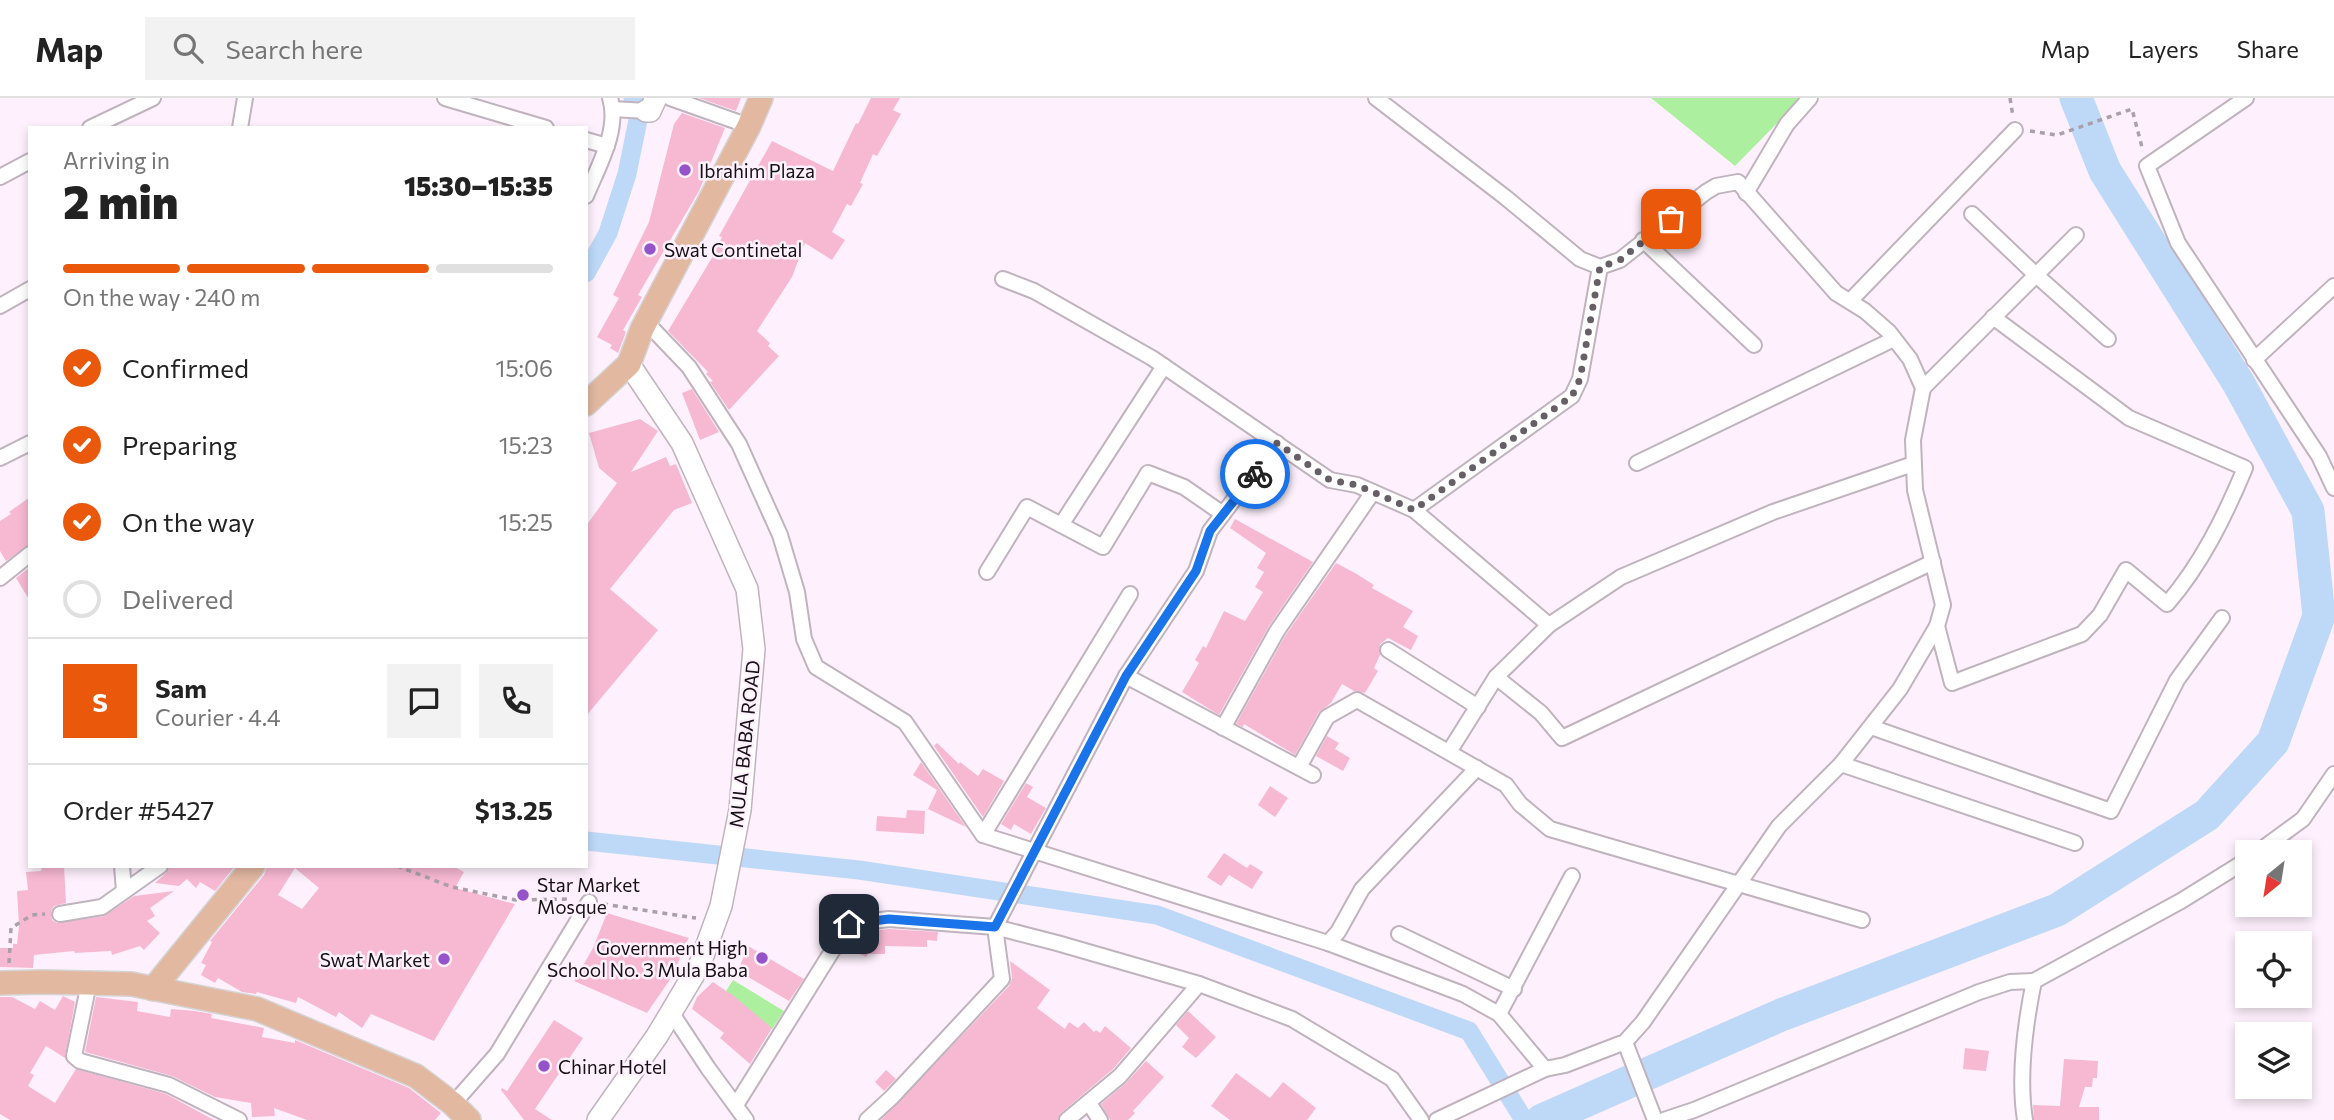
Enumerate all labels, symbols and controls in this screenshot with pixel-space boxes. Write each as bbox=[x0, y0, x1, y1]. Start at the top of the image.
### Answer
search box bbox=[145, 17, 635, 80]
text: Map bbox=[35, 28, 103, 69]
icon: search bbox=[169, 29, 207, 67]
text: Search here bbox=[225, 33, 363, 64]
text: Map bbox=[2041, 34, 2090, 63]
text: Layers bbox=[2128, 34, 2199, 63]
text: Share bbox=[2237, 34, 2299, 63]
text: Arriving in bbox=[63, 146, 170, 174]
place label: Ibrahim Plaza bbox=[699, 159, 815, 182]
marker: Ibrahim Plaza bbox=[677, 162, 693, 178]
text: 15:30–15:35 bbox=[404, 170, 553, 201]
text: 2 min bbox=[63, 172, 179, 228]
pin bbox=[1641, 189, 1701, 249]
icon: bag bbox=[1652, 200, 1690, 238]
place label: Swat Continetal bbox=[664, 238, 802, 261]
marker: Swat Continetal bbox=[642, 241, 658, 257]
text: On the way · 240 m bbox=[63, 283, 260, 311]
icon: check bbox=[63, 349, 101, 387]
text: Confirmed bbox=[122, 352, 249, 383]
text: 15:06 bbox=[496, 354, 553, 382]
icon: check bbox=[63, 426, 101, 464]
text: Preparing bbox=[122, 429, 237, 460]
text: 15:23 bbox=[499, 431, 553, 459]
courier bbox=[1220, 439, 1290, 509]
icon: bike bbox=[1236, 455, 1274, 493]
icon: check bbox=[63, 503, 101, 541]
text: On the way bbox=[122, 506, 255, 537]
text: 15:25 bbox=[499, 508, 553, 536]
text: Delivered bbox=[122, 583, 233, 614]
street label: MULA BABA ROAD bbox=[724, 659, 764, 829]
button: chat bbox=[387, 664, 461, 738]
button: phone bbox=[479, 664, 553, 738]
text: Sam bbox=[155, 672, 207, 703]
text: S bbox=[92, 686, 108, 717]
text: Courier · 4.4 bbox=[155, 703, 281, 731]
text: Order #5427 bbox=[63, 794, 214, 825]
text: $13.25 bbox=[475, 794, 553, 825]
north arrow bbox=[2235, 840, 2312, 917]
map controls bbox=[2235, 840, 2312, 1099]
place label: Star Market Mosque bbox=[537, 873, 640, 918]
marker: Star Market Mosque bbox=[515, 887, 531, 903]
pin bbox=[819, 894, 879, 954]
icon: home bbox=[830, 905, 868, 943]
button: locate bbox=[2235, 931, 2312, 1008]
place label: Government High School No. 3 Mula Baba bbox=[547, 936, 748, 981]
place label: Swat Market bbox=[320, 948, 430, 971]
marker: Government High School No. 3 Mula Baba bbox=[754, 950, 770, 966]
marker: Swat Market bbox=[436, 951, 452, 967]
button: layers bbox=[2235, 1022, 2312, 1099]
place label: Chinar Hotel bbox=[558, 1055, 667, 1078]
marker: Chinar Hotel bbox=[536, 1058, 552, 1074]

